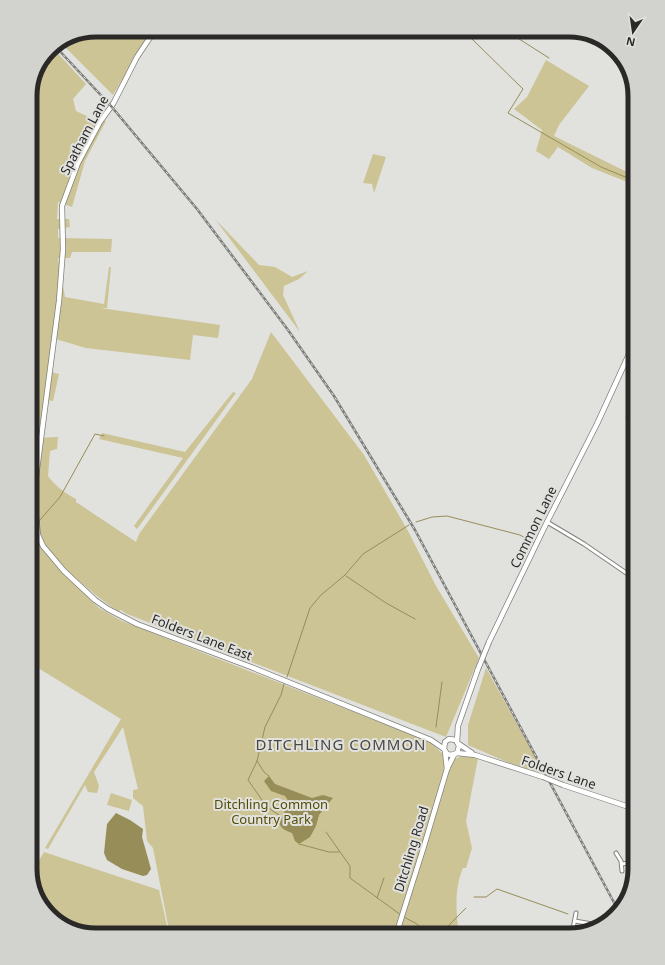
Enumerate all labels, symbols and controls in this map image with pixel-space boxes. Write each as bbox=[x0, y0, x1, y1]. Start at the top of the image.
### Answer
north arrow bbox=[613, 12, 653, 52]
text: N bbox=[625, 34, 637, 51]
street label: Spatham Lane bbox=[56, 92, 112, 178]
street label: Common Lane bbox=[505, 483, 561, 571]
street label: Folders Lane East bbox=[149, 610, 255, 665]
district label: DITCHLING COMMON bbox=[255, 734, 427, 754]
street label: Folders Lane bbox=[519, 751, 599, 793]
park label: Ditchling Common Country Park bbox=[214, 795, 328, 828]
street label: Ditchling Road bbox=[389, 804, 433, 894]

